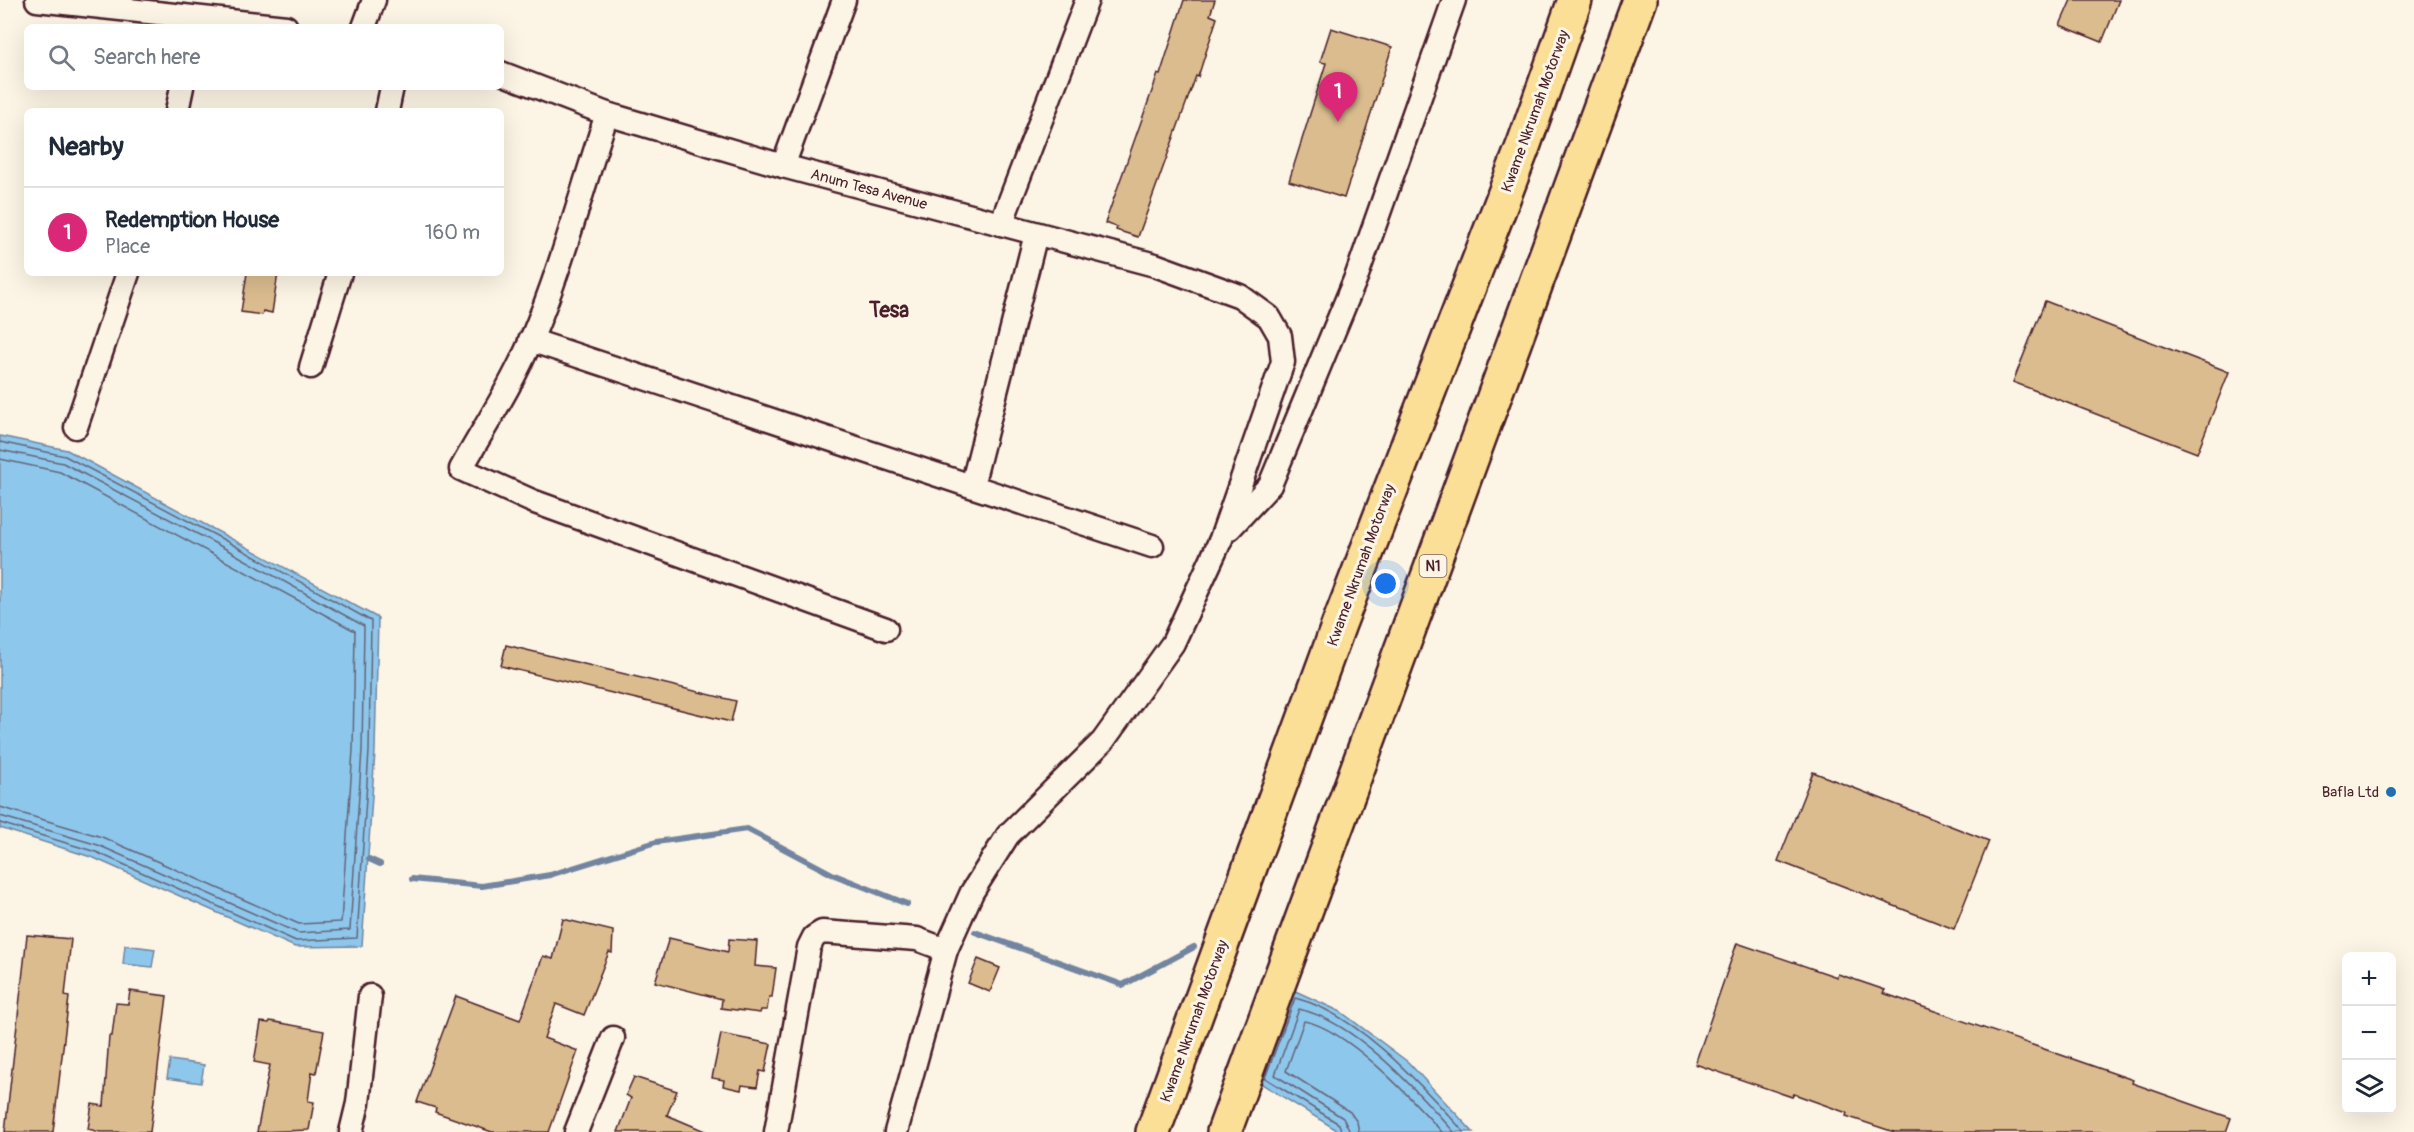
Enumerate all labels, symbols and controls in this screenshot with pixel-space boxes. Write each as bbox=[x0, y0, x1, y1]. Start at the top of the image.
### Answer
search box bbox=[24, 24, 504, 90]
street label: Kwame Nkrumah Motorway bbox=[1497, 27, 1574, 195]
icon: search bbox=[45, 41, 78, 74]
text: Search here bbox=[93, 43, 200, 71]
pin: 1 bbox=[1318, 72, 1358, 122]
text: Nearby bbox=[48, 131, 124, 163]
street label: Anum Tesa Avenue bbox=[809, 165, 930, 214]
text: Redemption House bbox=[105, 206, 279, 234]
text: 1 bbox=[64, 220, 71, 245]
text: 160 m bbox=[425, 220, 480, 245]
text: Place bbox=[105, 234, 150, 259]
district label: Tesa bbox=[868, 297, 909, 324]
street label: Kwame Nkrumah Motorway bbox=[1323, 481, 1400, 649]
road number: N1 bbox=[1420, 555, 1446, 577]
your location bbox=[1371, 569, 1400, 598]
place label: Bafla Ltd bbox=[2322, 783, 2379, 802]
marker: Bafla Ltd bbox=[2384, 785, 2398, 799]
street label: Kwame Nkrumah Motorway bbox=[1156, 937, 1233, 1105]
map controls bbox=[2342, 952, 2396, 1114]
button: + bbox=[2342, 952, 2396, 1006]
button: − bbox=[2342, 1006, 2396, 1060]
button: layers bbox=[2342, 1060, 2396, 1114]

